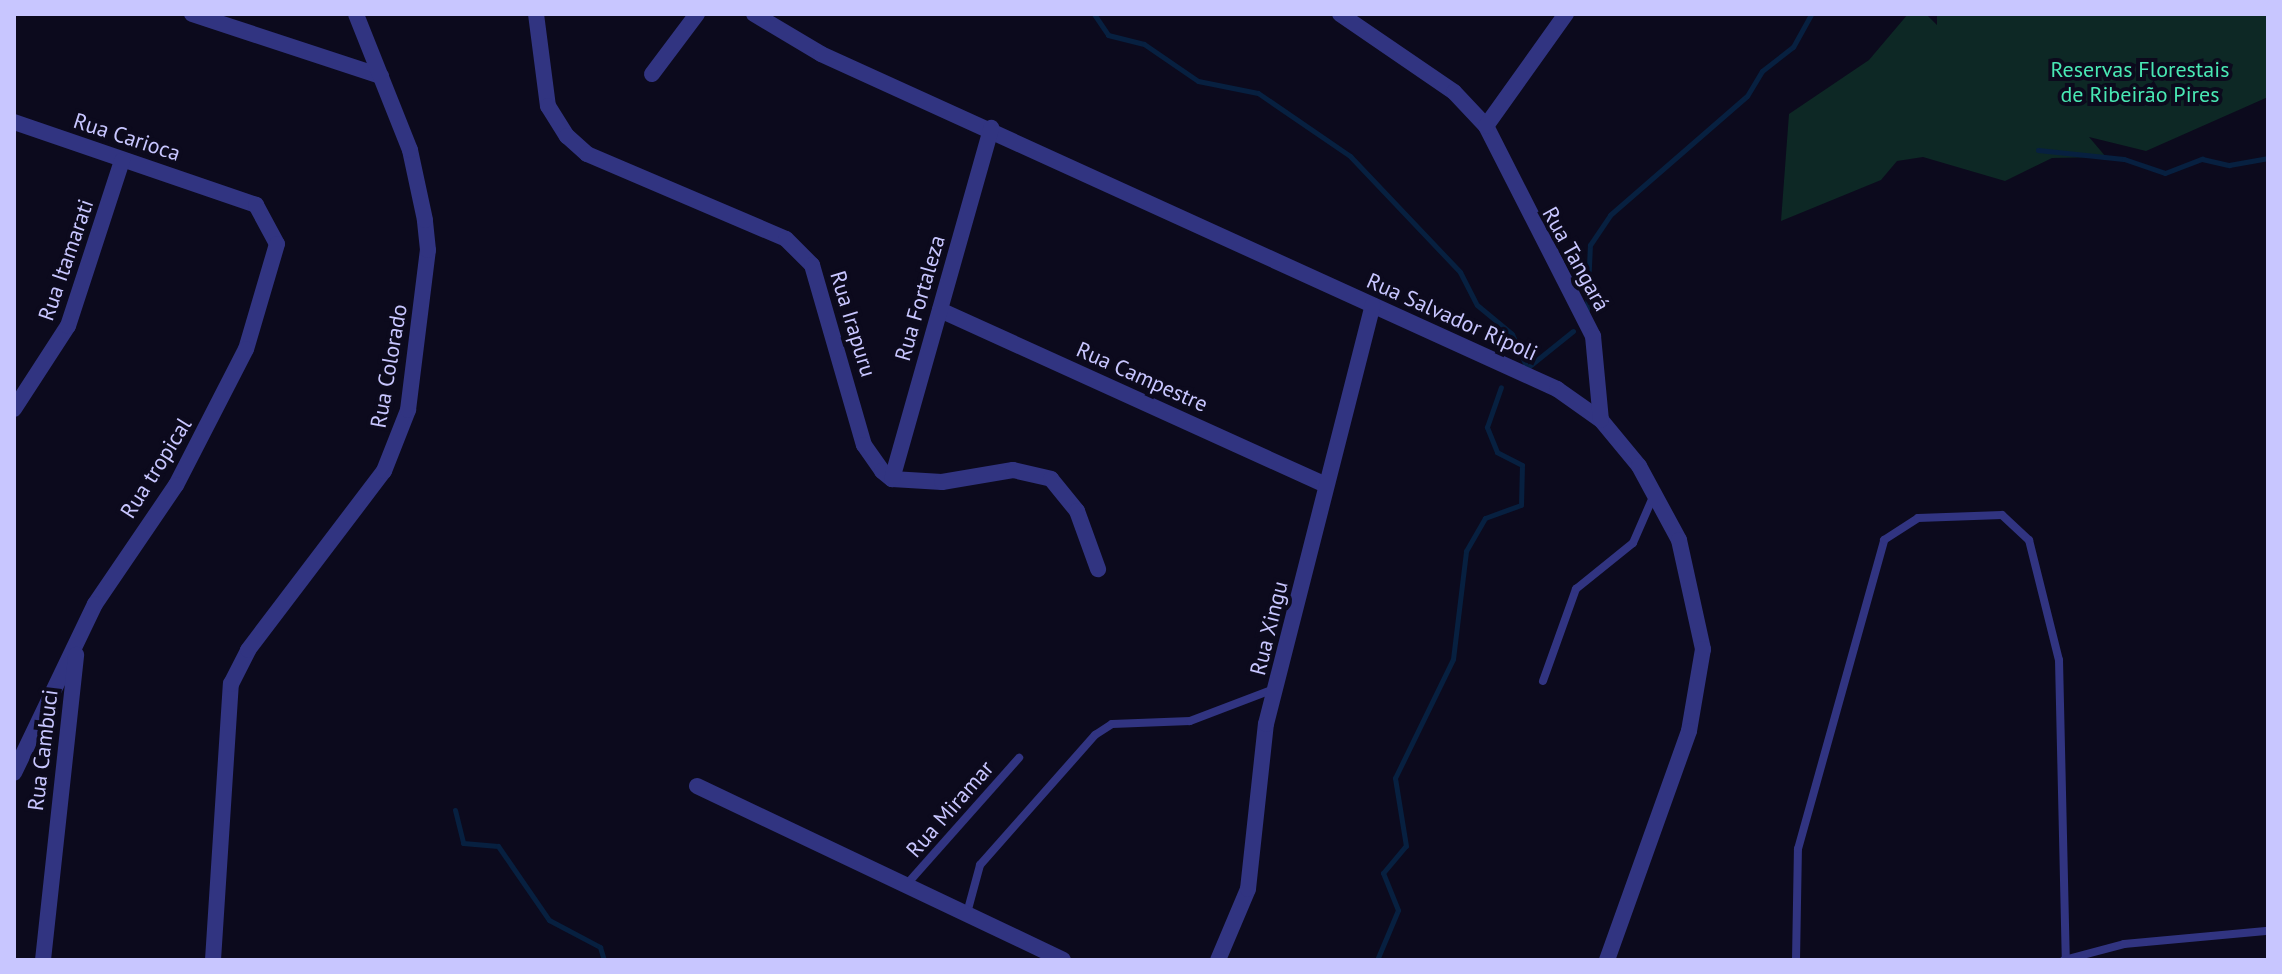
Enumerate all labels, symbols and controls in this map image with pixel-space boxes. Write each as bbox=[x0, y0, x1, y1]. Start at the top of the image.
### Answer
park label: Reservas Florestais de Ribeirão Pires bbox=[2051, 56, 2229, 108]
street label: Rua Carioca bbox=[70, 107, 184, 167]
street label: Rua Itamarati bbox=[33, 196, 99, 324]
street label: Rua Tangará bbox=[1536, 202, 1616, 316]
street label: Rua Fortaleza bbox=[889, 232, 951, 364]
street label: Rua Irapuru bbox=[824, 268, 882, 380]
street label: Rua Salvador Ripoli bbox=[1363, 268, 1541, 366]
street label: Rua Colorado bbox=[365, 302, 413, 430]
street label: Rua Campestre bbox=[1072, 336, 1212, 418]
street label: Rua tropical bbox=[115, 413, 197, 523]
street label: Rua Xingu bbox=[1244, 578, 1294, 678]
street label: Rua Cambuci bbox=[22, 688, 64, 812]
street label: Rua Miramar bbox=[901, 755, 999, 863]

